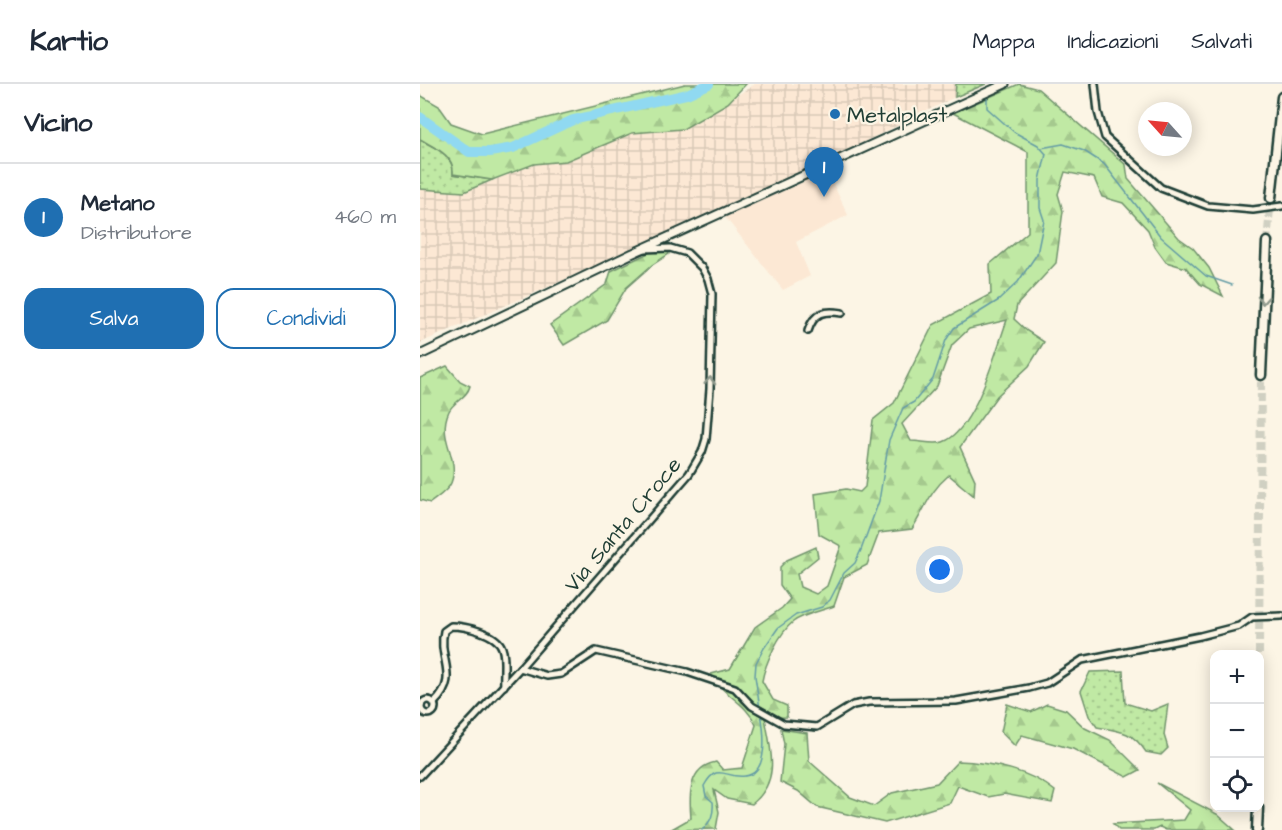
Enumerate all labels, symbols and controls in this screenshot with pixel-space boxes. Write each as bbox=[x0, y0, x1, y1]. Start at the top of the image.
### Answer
text: Kartio bbox=[30, 22, 108, 61]
text: Mappa bbox=[972, 27, 1035, 56]
text: Indicazioni bbox=[1068, 27, 1158, 56]
text: Salvati bbox=[1191, 27, 1252, 56]
place label: Metalplast bbox=[847, 100, 948, 131]
north arrow bbox=[1138, 102, 1192, 156]
text: Vicino bbox=[24, 105, 92, 141]
marker: Metalplast bbox=[828, 107, 842, 121]
pin: 1 bbox=[804, 147, 844, 197]
text: Metano bbox=[81, 188, 155, 219]
text: 1 bbox=[42, 203, 45, 231]
text: 460 m bbox=[334, 203, 396, 231]
text: Distributore bbox=[81, 219, 192, 247]
button: Salva bbox=[24, 288, 204, 349]
button: Condividi bbox=[216, 288, 396, 349]
one-way arrow bbox=[1257, 296, 1270, 305]
one-way arrow bbox=[704, 376, 717, 385]
street label: Via Santa Croce bbox=[557, 450, 689, 599]
your location bbox=[925, 555, 954, 584]
map controls bbox=[1210, 650, 1264, 812]
button: + bbox=[1210, 650, 1264, 704]
button: − bbox=[1210, 704, 1264, 758]
button: locate bbox=[1210, 758, 1264, 812]

